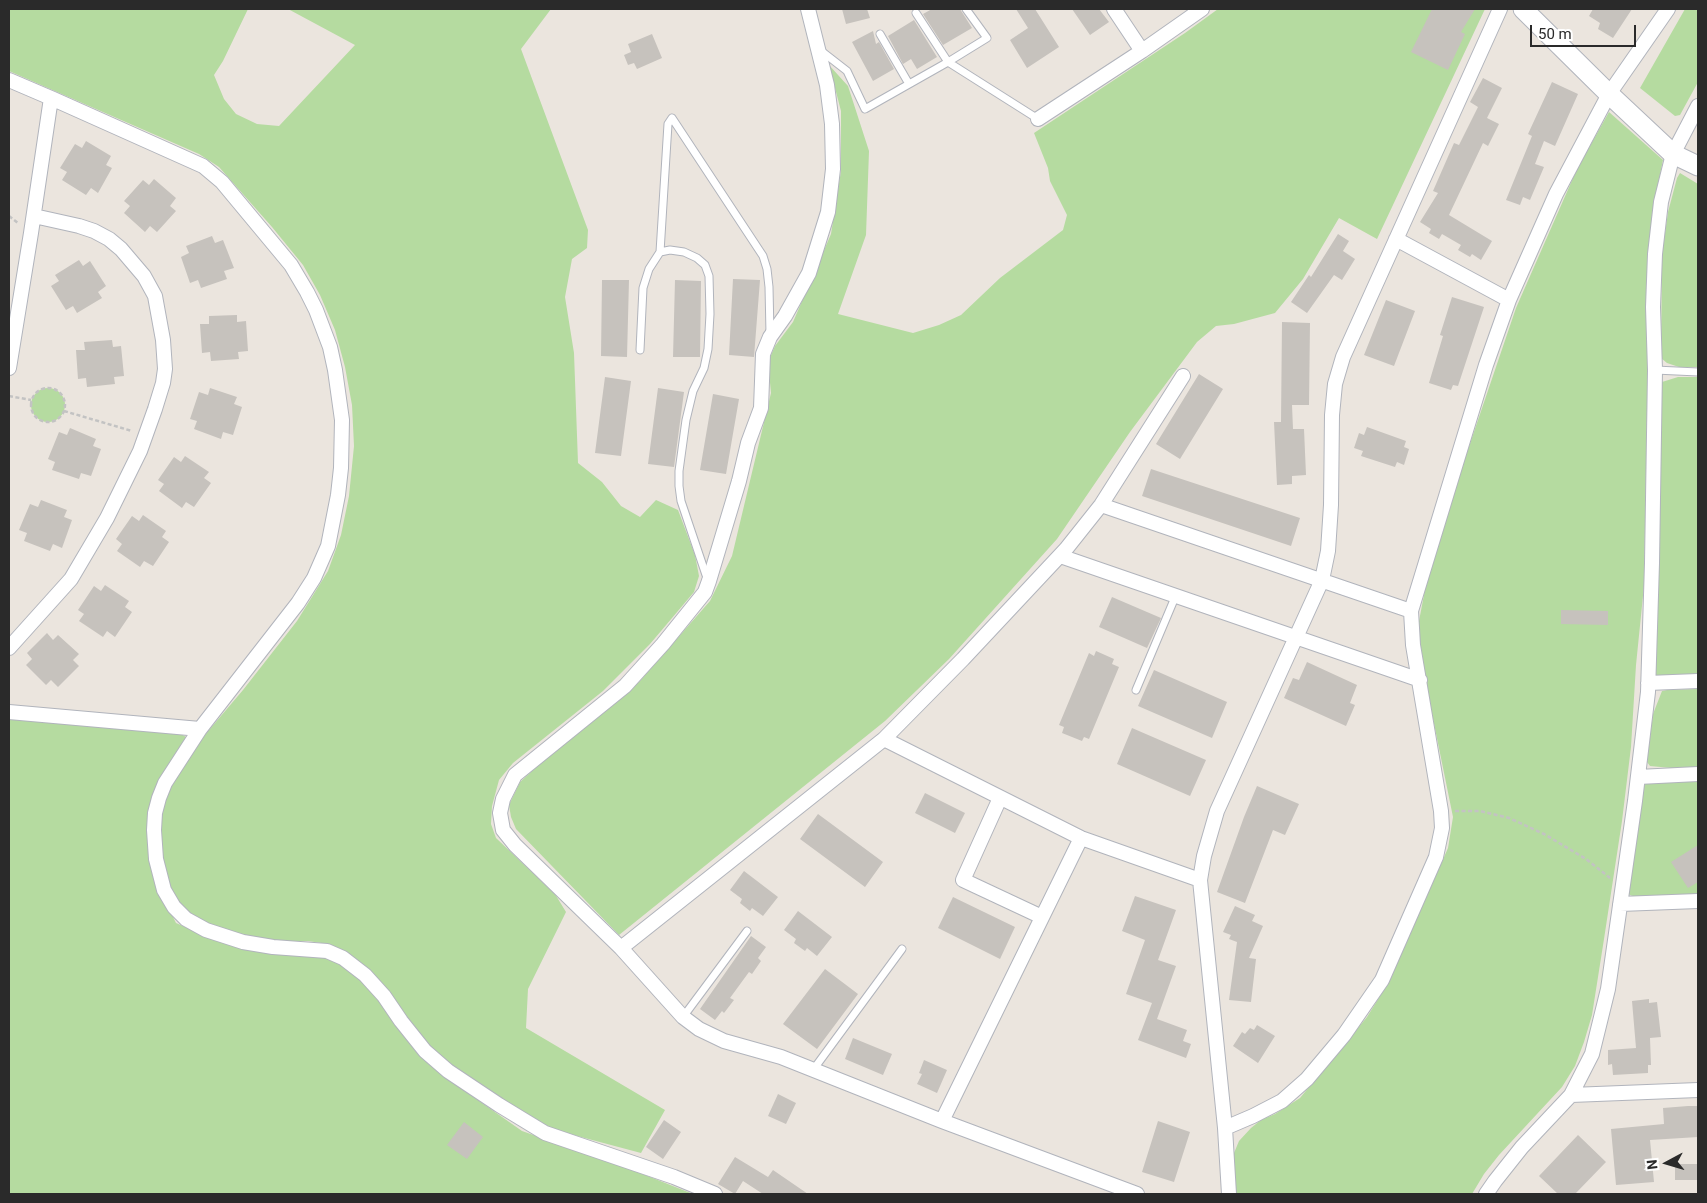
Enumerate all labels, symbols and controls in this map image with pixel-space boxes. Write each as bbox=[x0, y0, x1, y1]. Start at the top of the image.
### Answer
scale bar bbox=[1532, 15, 1638, 47]
text: 50 m bbox=[1538, 25, 1572, 43]
north arrow bbox=[1642, 1138, 1692, 1188]
text: N bbox=[1644, 1159, 1661, 1170]

